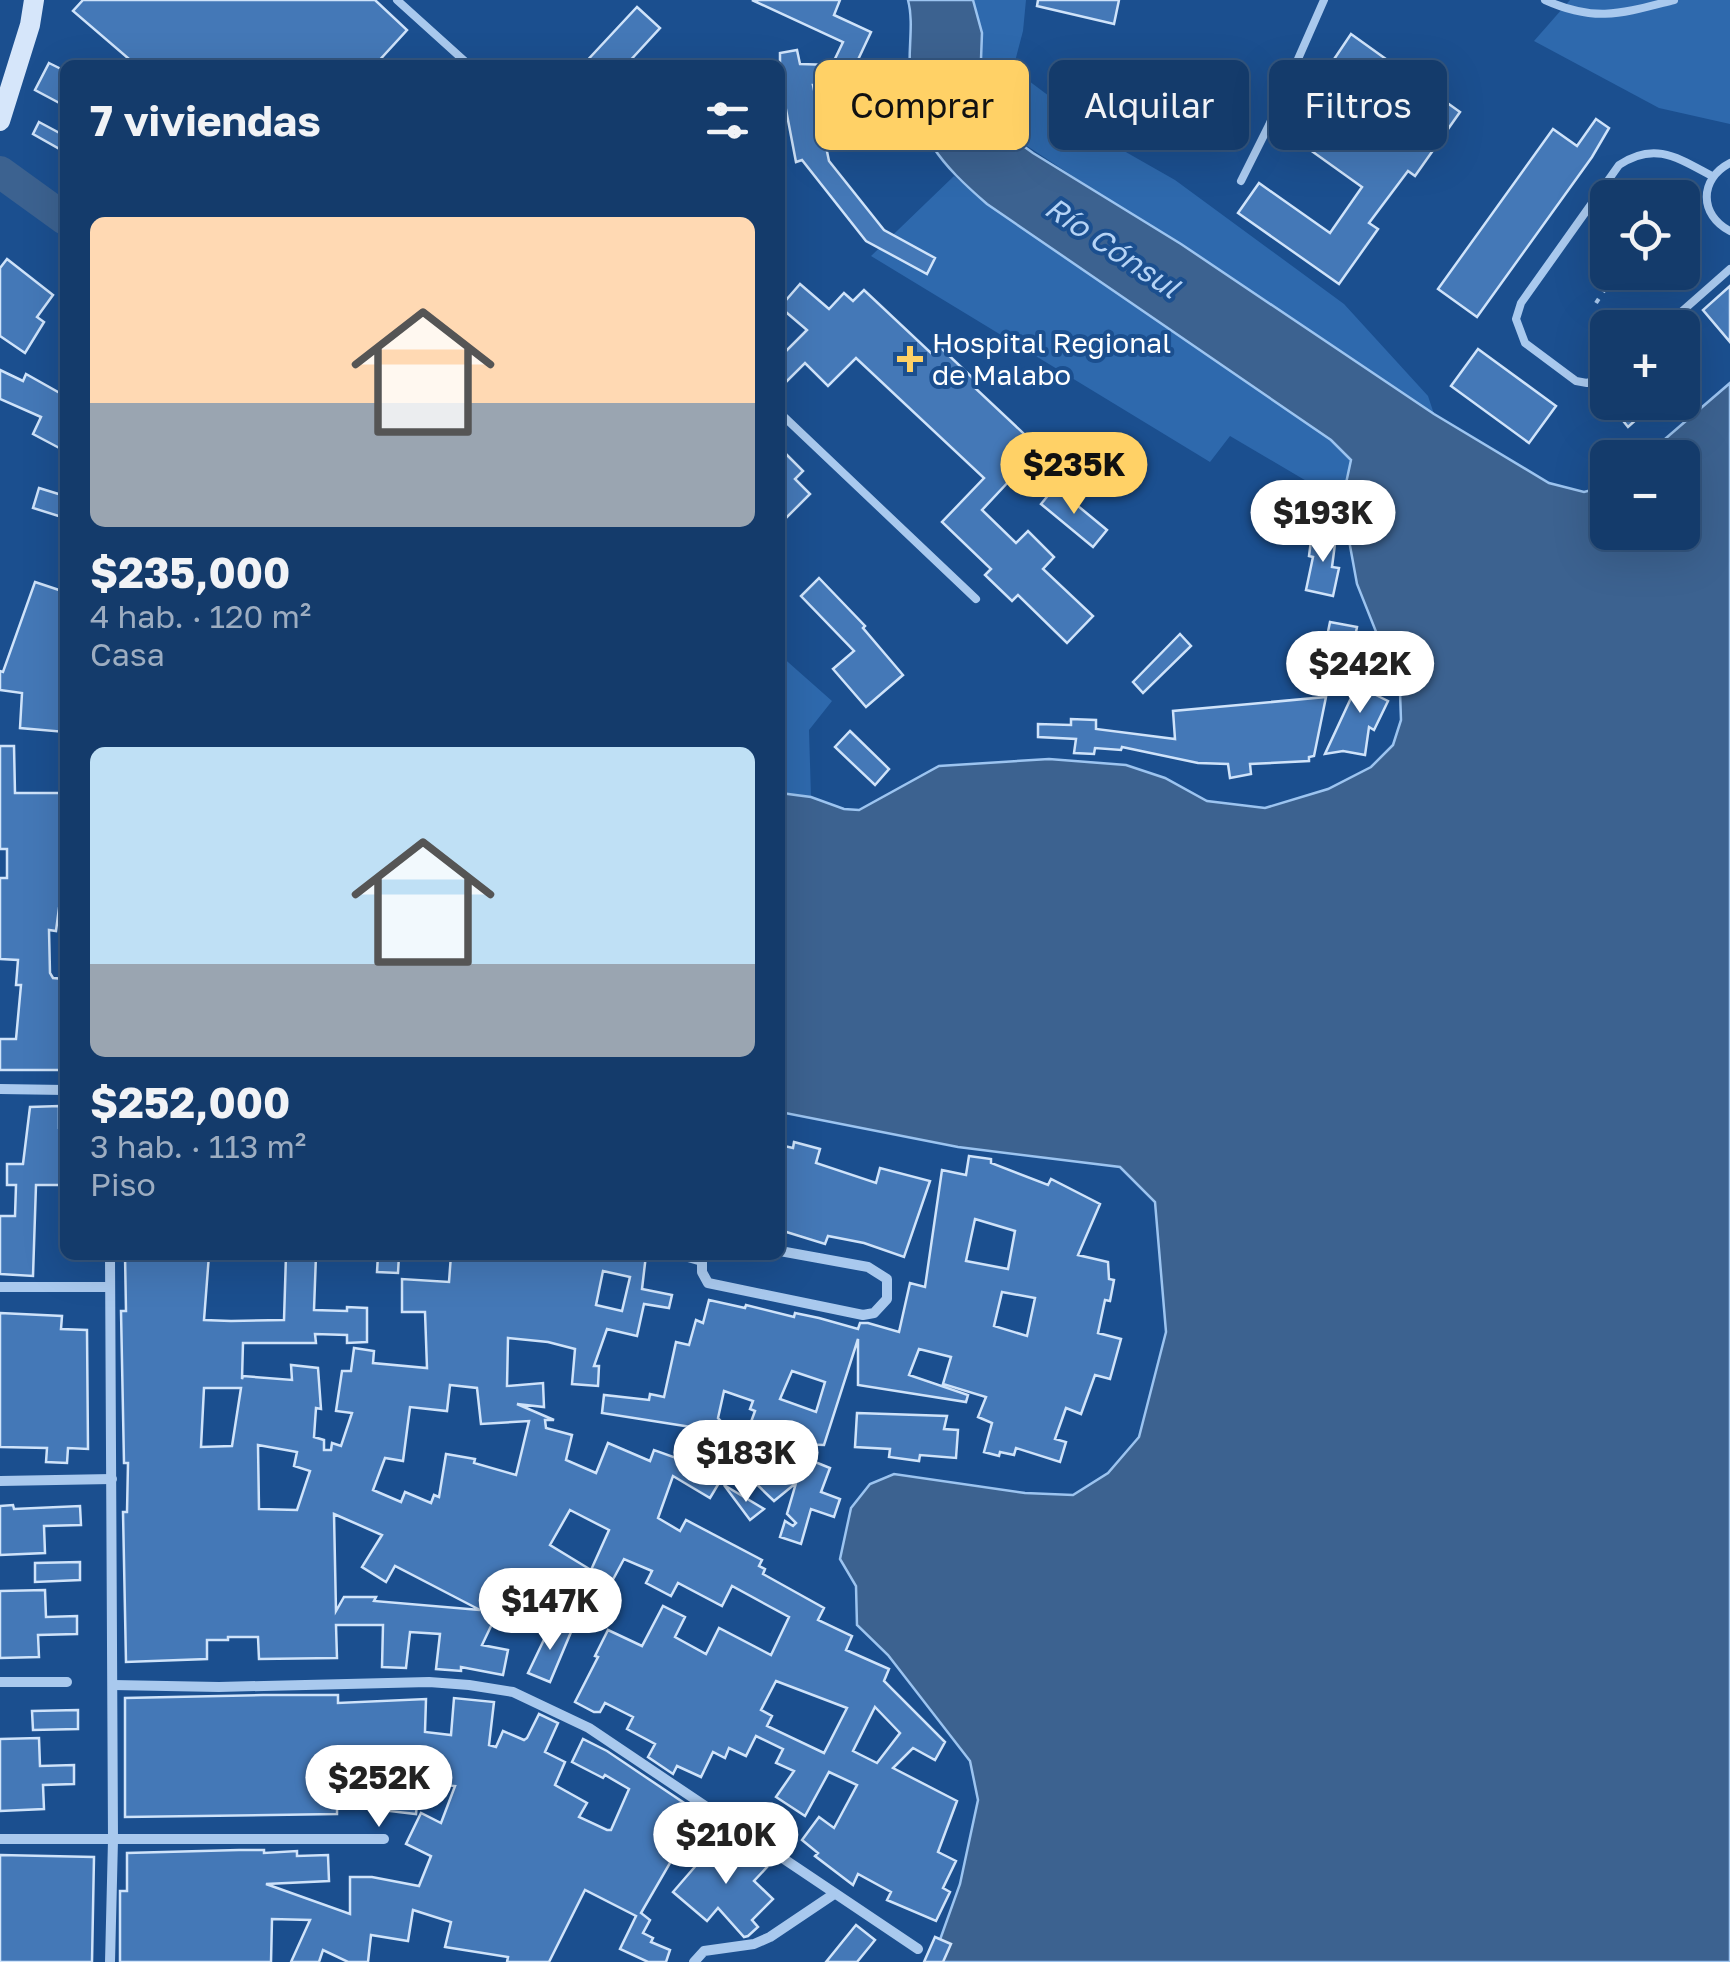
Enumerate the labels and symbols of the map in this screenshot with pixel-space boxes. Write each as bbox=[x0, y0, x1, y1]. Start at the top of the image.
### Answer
water label: Río Cónsul bbox=[1038, 189, 1188, 306]
place label: Hospital Regional de Malabo bbox=[932, 326, 1171, 391]
marker: Hospital Regional de Malabo bbox=[897, 346, 923, 372]
pin: $235K bbox=[1004, 432, 1144, 517]
pin: $193K bbox=[1253, 480, 1393, 565]
pin: $242K bbox=[1290, 631, 1430, 716]
pin: $183K bbox=[676, 1420, 816, 1505]
pin: $147K bbox=[480, 1568, 620, 1653]
pin: $252K bbox=[309, 1745, 449, 1830]
pin: $210K bbox=[656, 1802, 796, 1887]

